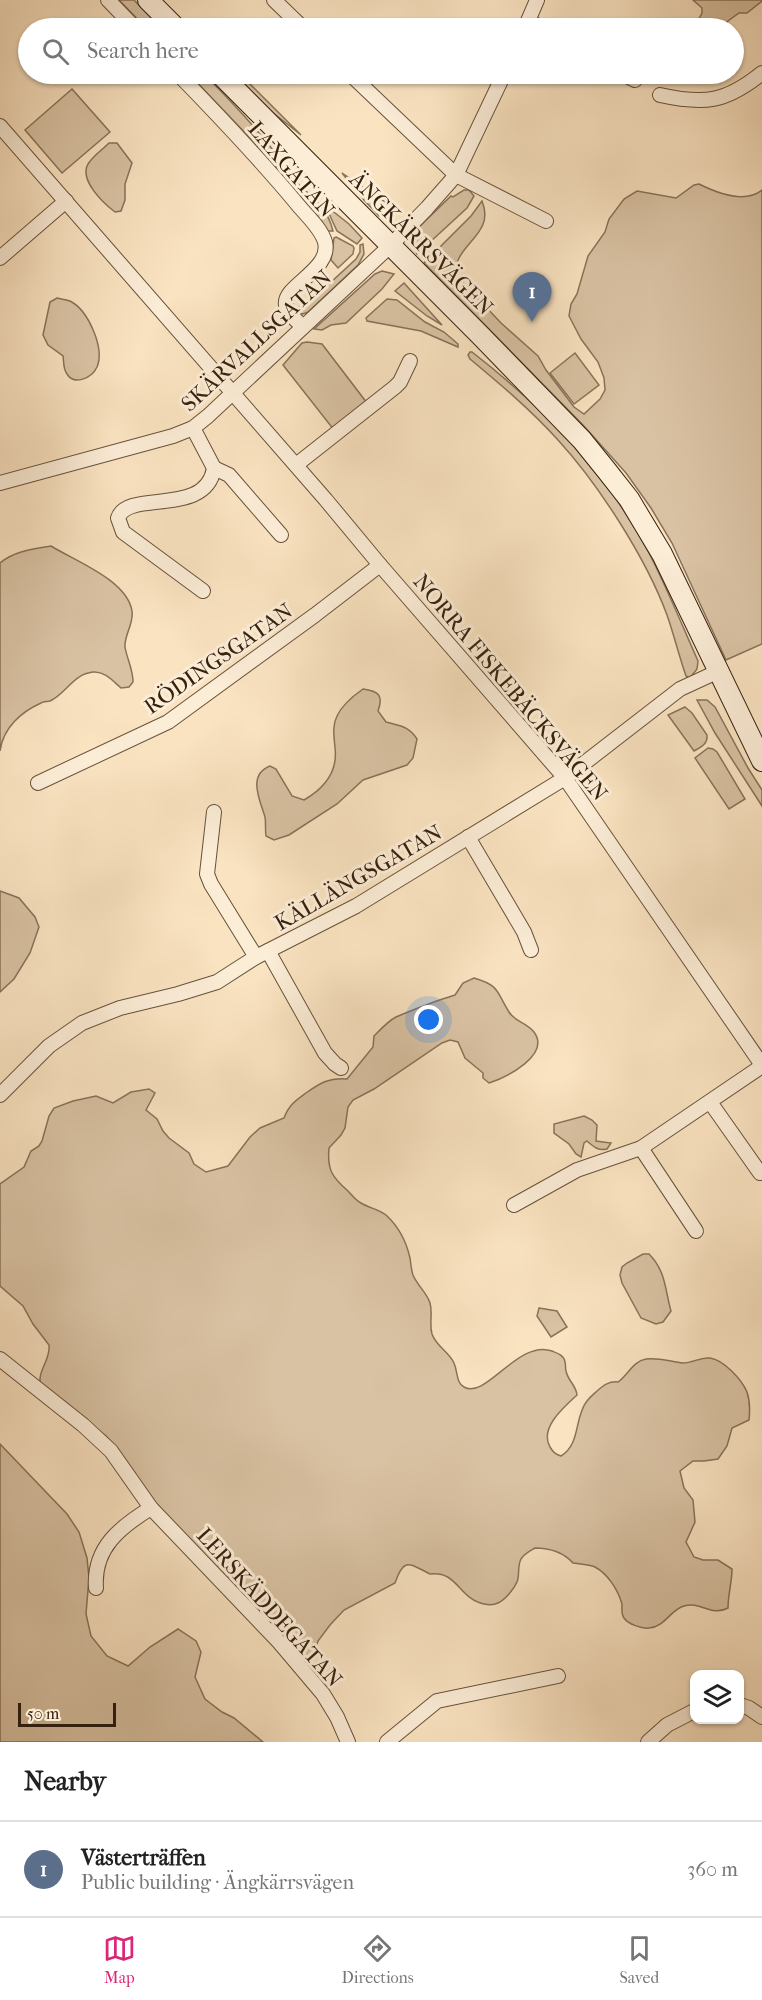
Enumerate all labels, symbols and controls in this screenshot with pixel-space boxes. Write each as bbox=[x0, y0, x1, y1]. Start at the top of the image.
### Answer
search box bbox=[18, 18, 744, 84]
icon: search bbox=[39, 35, 72, 68]
text: Search here bbox=[87, 38, 199, 64]
street label: LAXGATAN bbox=[242, 116, 340, 223]
street label: ÄNGKÄRRSVÄGEN bbox=[343, 165, 499, 321]
street label: SKÄRVALLSGATAN bbox=[175, 263, 337, 417]
pin: 1 bbox=[512, 272, 552, 322]
street label: NORRA FISKEBÄCKSVÄGEN bbox=[408, 568, 614, 807]
street label: RÖDINGSGATAN bbox=[139, 597, 298, 720]
street label: KÄLLÄNGSGATAN bbox=[270, 818, 447, 936]
your location bbox=[414, 1005, 443, 1034]
street label: LERSKÄDDEGATAN bbox=[191, 1522, 349, 1693]
map controls bbox=[690, 1670, 744, 1724]
button: layers bbox=[690, 1670, 744, 1724]
scale bar bbox=[18, 1700, 116, 1728]
text: 50 m bbox=[27, 1704, 59, 1723]
text: Nearby bbox=[24, 1766, 106, 1797]
text: Västerträffen bbox=[81, 1845, 206, 1871]
text: 1 bbox=[40, 1858, 47, 1881]
text: 360 m bbox=[687, 1858, 738, 1881]
text: Public building · Ängkärrsvägen bbox=[81, 1871, 354, 1894]
tab: Map bbox=[103, 1932, 136, 1987]
tab: Directions bbox=[342, 1932, 414, 1987]
tab: Saved bbox=[619, 1932, 659, 1987]

